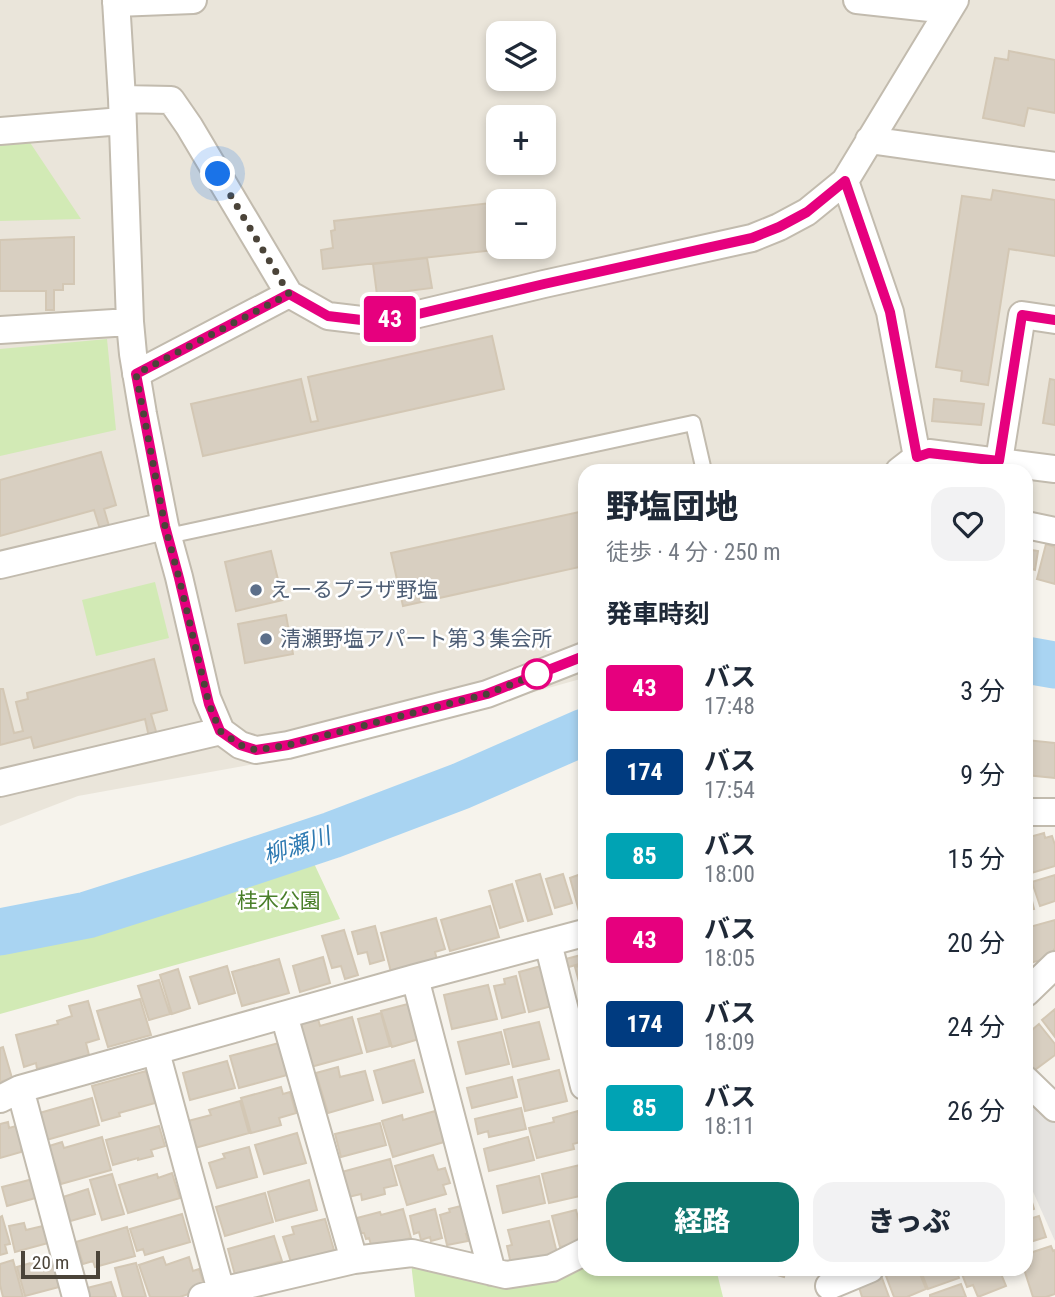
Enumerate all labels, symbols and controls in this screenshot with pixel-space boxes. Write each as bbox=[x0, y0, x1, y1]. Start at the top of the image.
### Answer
map controls bbox=[486, 21, 556, 259]
button: layers bbox=[486, 21, 556, 91]
button: + bbox=[486, 105, 556, 175]
your location bbox=[200, 156, 235, 191]
button: − bbox=[486, 189, 556, 259]
line badge: 43 bbox=[358, 296, 422, 342]
text: 43 bbox=[378, 305, 402, 333]
text: 野塩団地 bbox=[606, 487, 738, 526]
button: heart bbox=[931, 487, 1005, 561]
text: 徒歩 · 4 分 · 250 m bbox=[606, 539, 781, 566]
place label: えーるプラザ野塩 bbox=[270, 578, 438, 602]
marker: えーるプラザ野塩 bbox=[248, 582, 264, 598]
text: 発車時刻 bbox=[606, 599, 710, 629]
place label: 清瀬野塩アパート第３集会所 bbox=[280, 627, 553, 651]
marker: 清瀬野塩アパート第３集会所 bbox=[258, 631, 274, 647]
unlabelled marker bbox=[522, 659, 552, 689]
text: バス bbox=[704, 662, 756, 692]
text: 43 bbox=[632, 674, 657, 702]
text: 3 分 bbox=[960, 676, 1005, 706]
text: 17:48 bbox=[704, 693, 755, 720]
text: バス bbox=[704, 746, 756, 776]
text: 174 bbox=[626, 758, 663, 786]
text: 9 分 bbox=[960, 760, 1005, 790]
text: 17:54 bbox=[704, 777, 755, 804]
water label: 柳瀬川 bbox=[260, 822, 337, 870]
text: バス bbox=[704, 830, 756, 860]
text: 85 bbox=[632, 842, 657, 870]
text: 15 分 bbox=[947, 844, 1005, 874]
text: 18:00 bbox=[704, 861, 755, 888]
park label: 桂木公園 bbox=[237, 889, 321, 913]
text: バス bbox=[704, 914, 756, 944]
text: 43 bbox=[632, 926, 657, 954]
text: 20 分 bbox=[947, 928, 1005, 958]
text: 18:05 bbox=[704, 945, 755, 972]
text: バス bbox=[704, 998, 756, 1028]
text: 174 bbox=[626, 1010, 663, 1038]
text: 24 分 bbox=[947, 1012, 1005, 1042]
text: 18:09 bbox=[704, 1029, 755, 1056]
text: バス bbox=[704, 1082, 756, 1112]
text: 85 bbox=[632, 1094, 657, 1122]
text: 26 分 bbox=[947, 1096, 1005, 1126]
text: 18:11 bbox=[704, 1113, 755, 1140]
button: 経路 bbox=[606, 1182, 799, 1262]
button: きっぷ bbox=[813, 1182, 1005, 1262]
scale bar bbox=[21, 1248, 100, 1280]
text: 20 m bbox=[32, 1251, 69, 1274]

